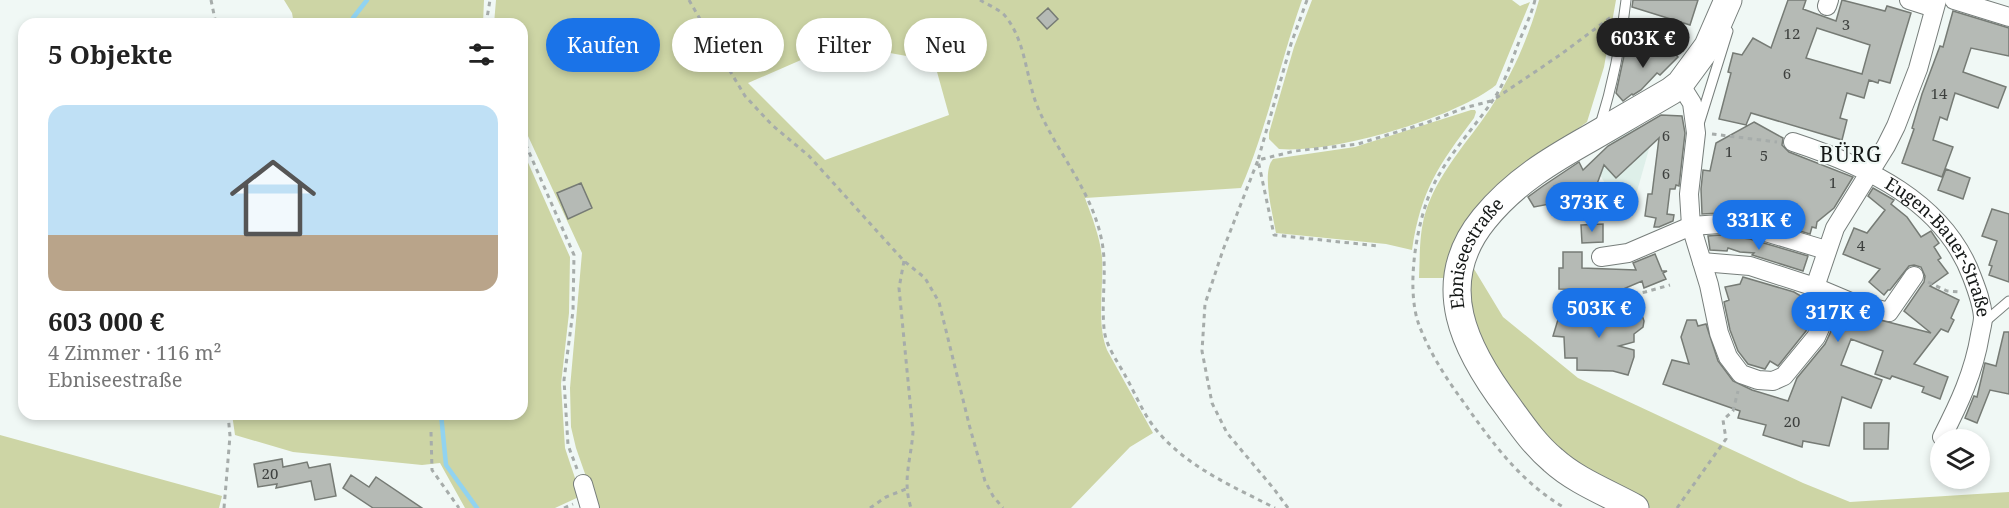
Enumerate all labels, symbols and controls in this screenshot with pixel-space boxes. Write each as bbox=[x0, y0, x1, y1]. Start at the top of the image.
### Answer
house number: 3 bbox=[1842, 14, 1850, 34]
chip: Kaufen bbox=[546, 18, 660, 72]
chip: Mieten bbox=[672, 18, 784, 72]
chip: Filter bbox=[796, 18, 892, 72]
chip: Neu bbox=[904, 18, 987, 72]
pin: 603K € bbox=[1594, 18, 1692, 69]
house number: 12 bbox=[1784, 23, 1800, 43]
text: 603K € bbox=[1611, 24, 1675, 51]
text: 5 Objekte bbox=[48, 36, 173, 72]
icon: filters bbox=[465, 38, 498, 71]
house number: 6 bbox=[1783, 63, 1791, 83]
house number: 14 bbox=[1931, 83, 1948, 103]
house number: 6 bbox=[1662, 125, 1670, 145]
district label: BÜRG bbox=[1819, 140, 1883, 168]
house number: 1 bbox=[1725, 141, 1733, 161]
icon: home bbox=[219, 144, 327, 252]
house number: 5 bbox=[1760, 145, 1768, 165]
house number: 6 bbox=[1662, 163, 1670, 183]
street label: Eugen-Bauer-Straße bbox=[1881, 171, 1996, 318]
house number: 1 bbox=[1829, 172, 1837, 192]
pin: 373K € bbox=[1543, 182, 1641, 233]
text: 373K € bbox=[1560, 188, 1624, 215]
street label: Ebniseestraße bbox=[1444, 192, 1508, 311]
pin: 331K € bbox=[1710, 200, 1808, 251]
text: 331K € bbox=[1727, 206, 1791, 233]
house number: 4 bbox=[1857, 235, 1866, 255]
pin: 503K € bbox=[1550, 288, 1648, 339]
pin: 317K € bbox=[1789, 292, 1887, 343]
text: 503K € bbox=[1567, 294, 1631, 321]
text: 317K € bbox=[1806, 298, 1870, 325]
text: 603 000 € bbox=[48, 303, 164, 339]
text: 4 Zimmer · 116 m² bbox=[48, 339, 222, 366]
text: Ebniseestraße bbox=[48, 366, 182, 393]
house number: 20 bbox=[1784, 411, 1800, 431]
map controls bbox=[1930, 429, 1990, 489]
button: layers bbox=[1930, 429, 1990, 489]
house number: 20 bbox=[262, 463, 278, 483]

